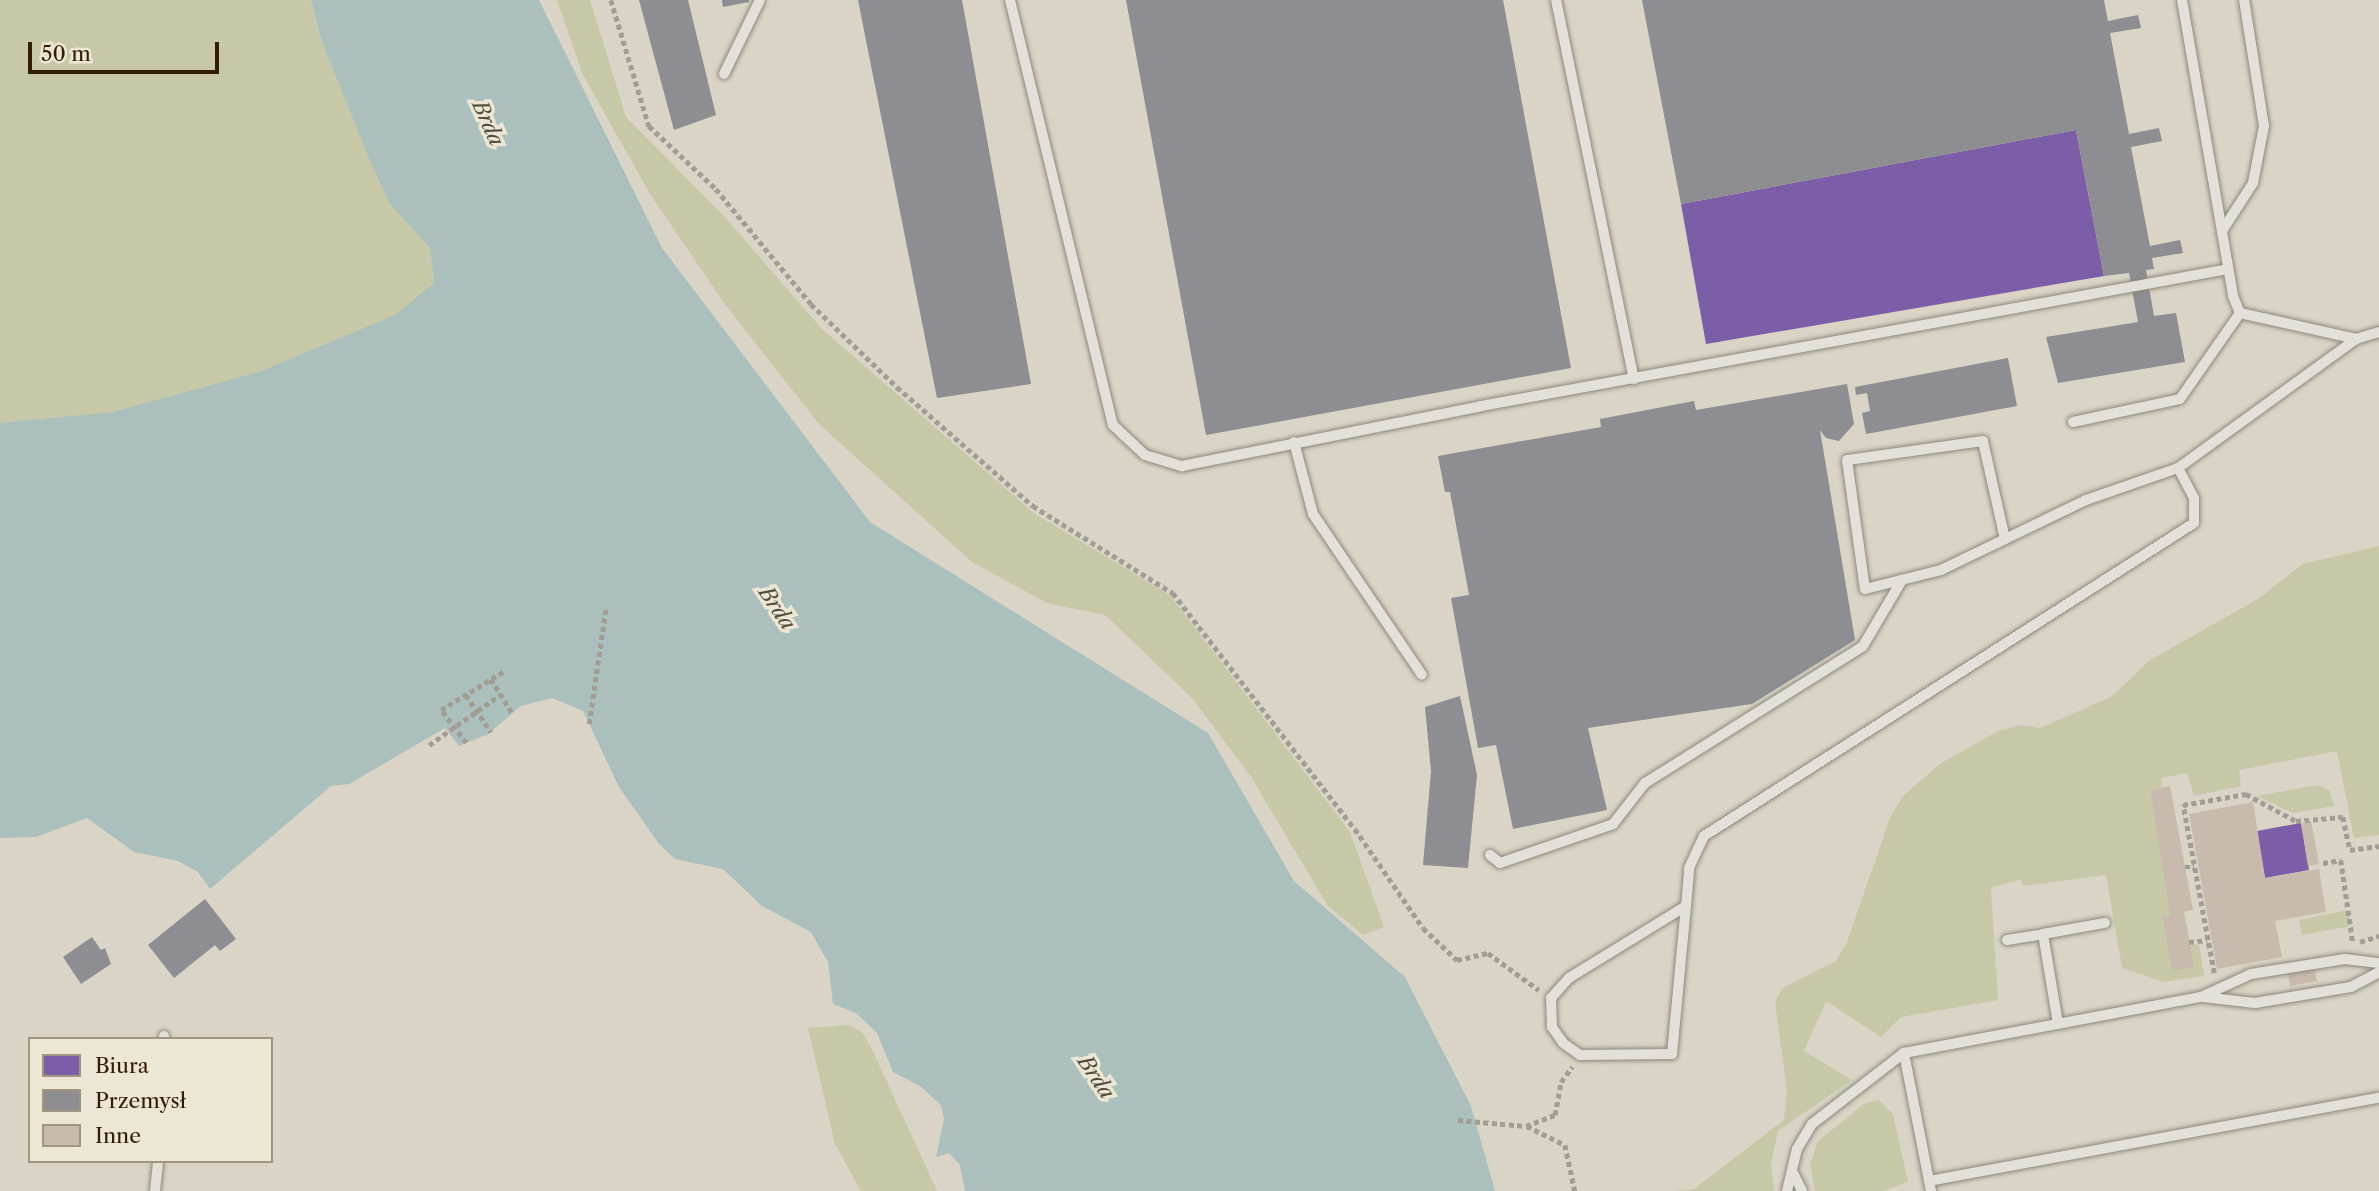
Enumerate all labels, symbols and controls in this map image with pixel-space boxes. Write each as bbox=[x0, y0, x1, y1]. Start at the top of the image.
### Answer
scale bar bbox=[32, 28, 222, 72]
text: 50 m bbox=[41, 41, 91, 66]
water label: Brda bbox=[467, 96, 509, 150]
water label: Brda bbox=[753, 581, 801, 635]
legend bbox=[28, 1037, 273, 1163]
water label: Brda bbox=[1072, 1050, 1120, 1104]
text: Biura bbox=[95, 1053, 149, 1078]
text: Przemysł bbox=[95, 1088, 186, 1113]
text: Inne bbox=[95, 1123, 141, 1148]

